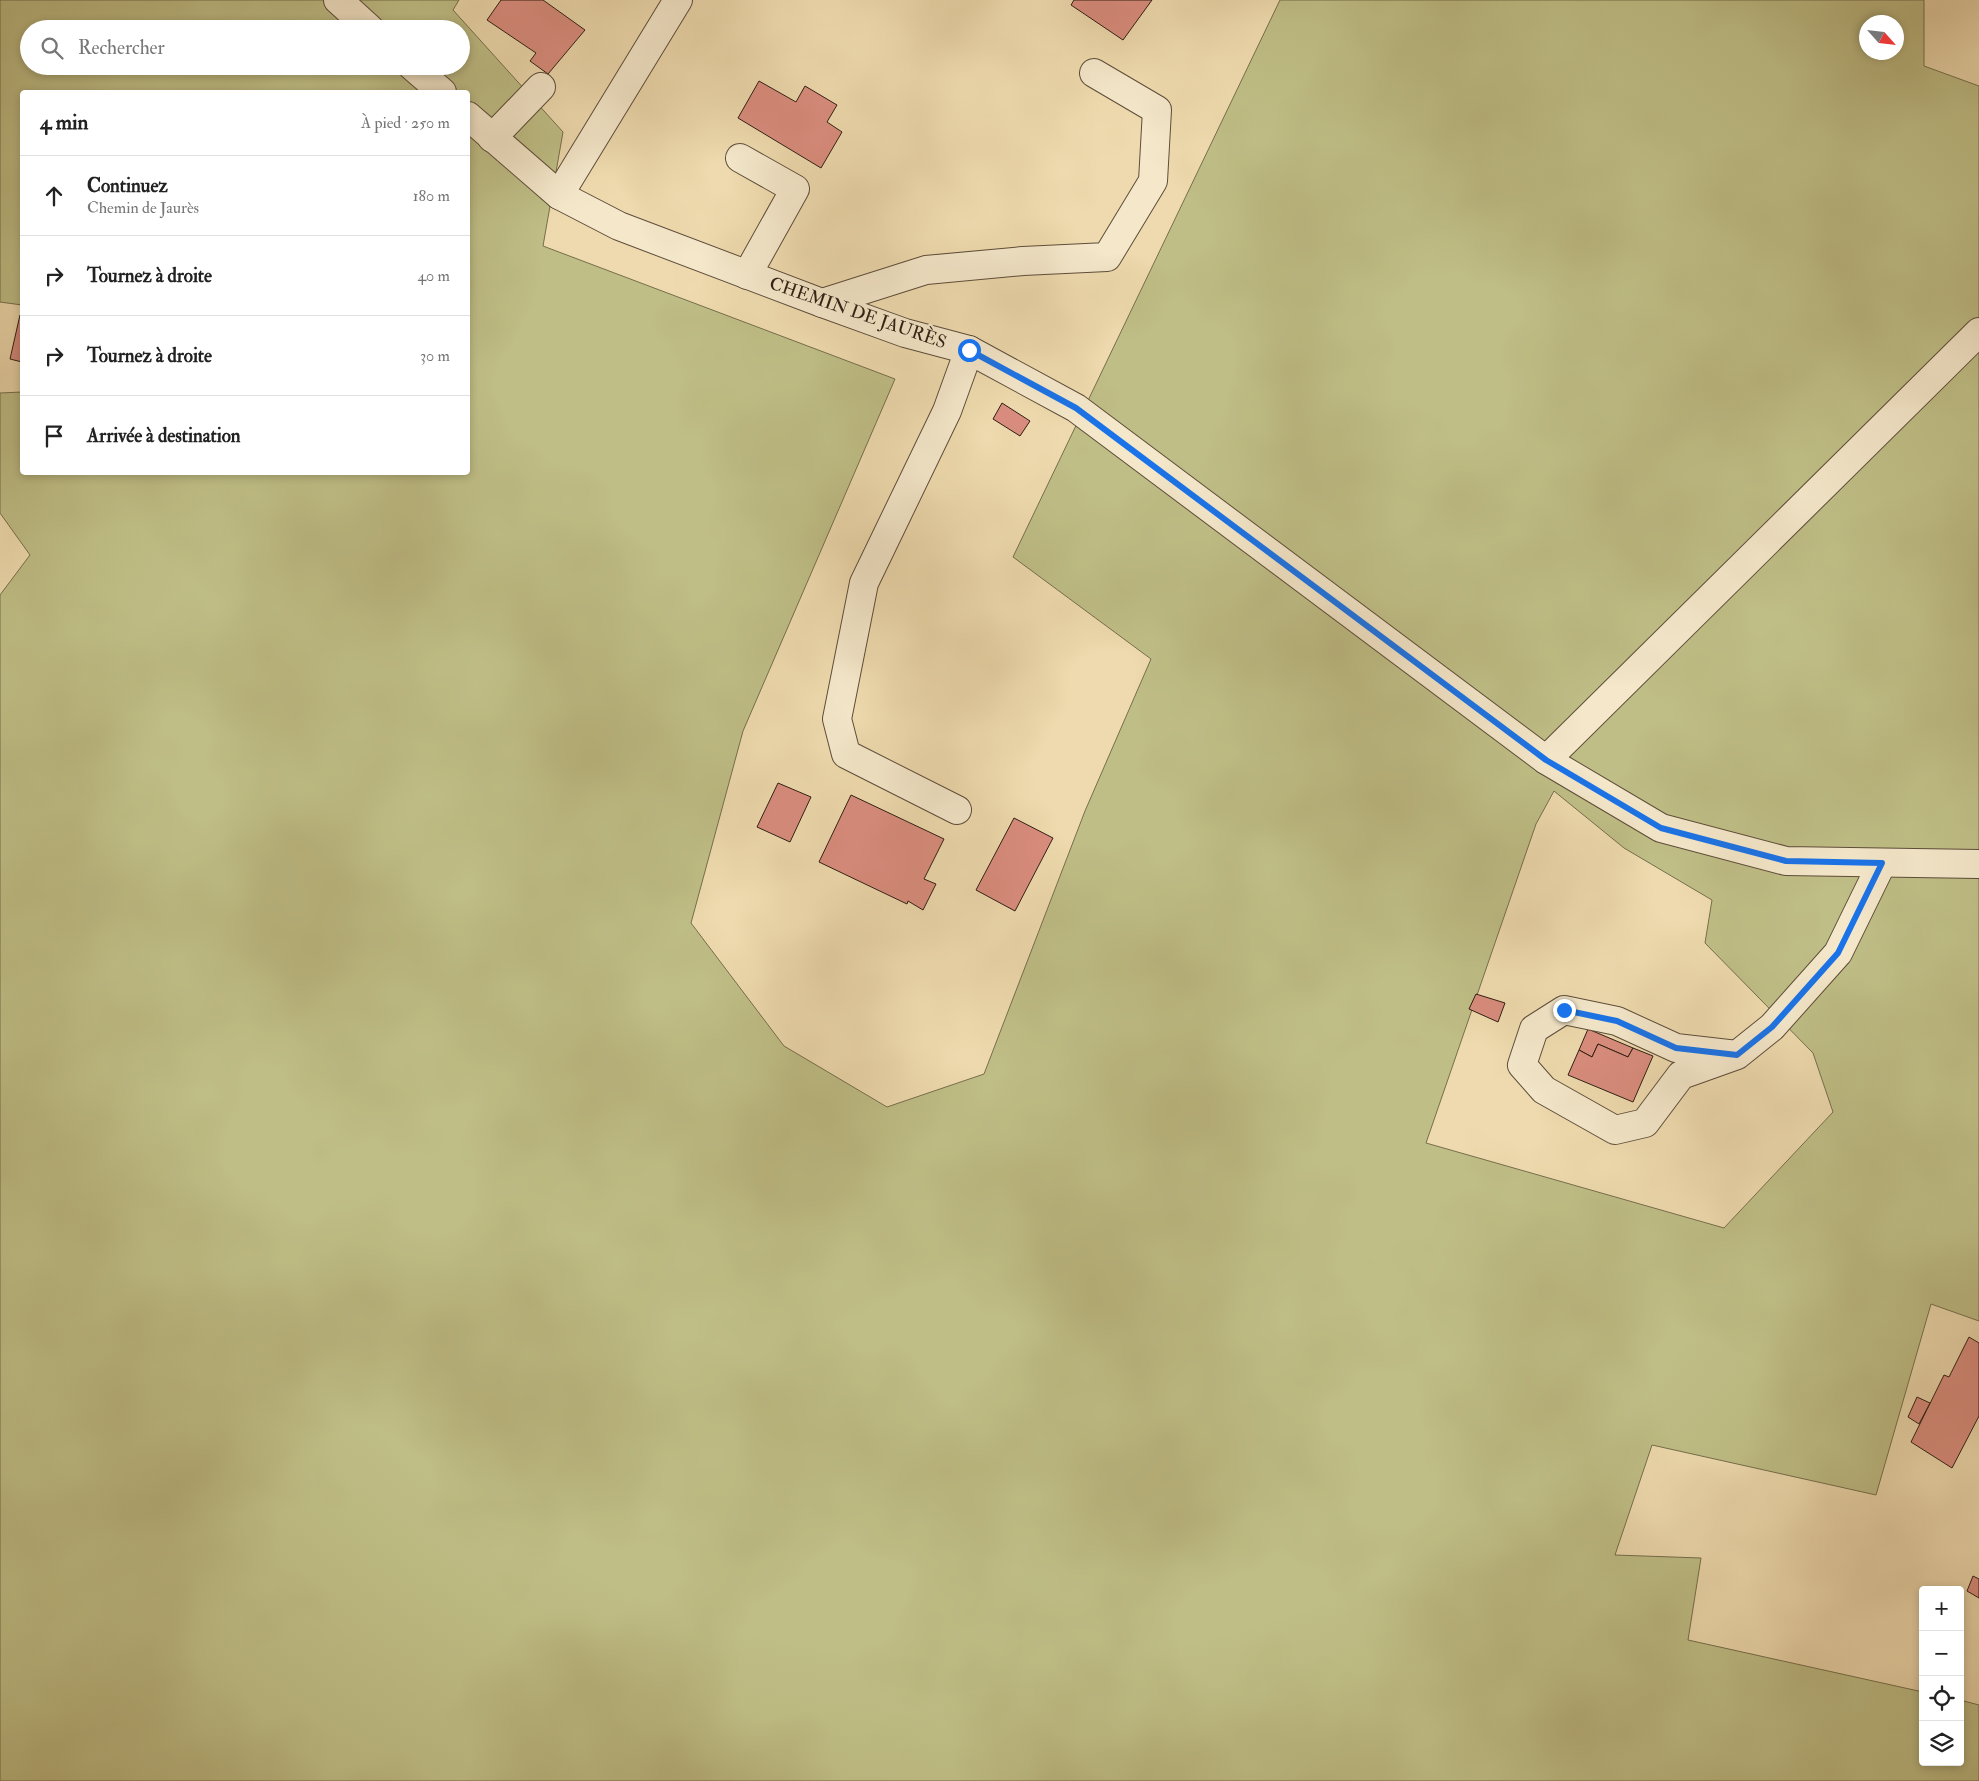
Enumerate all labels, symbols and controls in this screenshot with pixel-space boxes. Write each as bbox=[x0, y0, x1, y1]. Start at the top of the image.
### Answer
north arrow bbox=[1859, 15, 1904, 60]
search box bbox=[20, 20, 470, 75]
icon: search bbox=[38, 34, 66, 62]
text: Rechercher bbox=[78, 36, 165, 60]
text: 4 min bbox=[40, 109, 88, 136]
text: À pied · 250 m bbox=[361, 113, 450, 133]
text: Continuez bbox=[87, 174, 168, 198]
icon: ahead bbox=[40, 182, 68, 210]
text: 180 m bbox=[413, 186, 450, 206]
text: Chemin de Jaurès bbox=[87, 198, 199, 218]
icon: right bbox=[40, 262, 68, 290]
text: Tournez à droite bbox=[87, 264, 212, 288]
text: 40 m bbox=[417, 266, 450, 286]
street label: CHEMIN DE JAURÈS bbox=[766, 272, 950, 354]
route start bbox=[958, 339, 981, 362]
icon: right bbox=[40, 342, 68, 370]
text: Tournez à droite bbox=[87, 344, 212, 368]
text: 30 m bbox=[420, 346, 450, 366]
icon: arrive bbox=[40, 422, 68, 450]
text: Arrivée à destination bbox=[87, 424, 241, 448]
route end bbox=[1553, 999, 1576, 1022]
map controls bbox=[1919, 1586, 1964, 1766]
button: + bbox=[1919, 1586, 1964, 1631]
button: − bbox=[1919, 1631, 1964, 1676]
button: locate bbox=[1919, 1676, 1964, 1721]
button: layers bbox=[1919, 1721, 1964, 1766]

